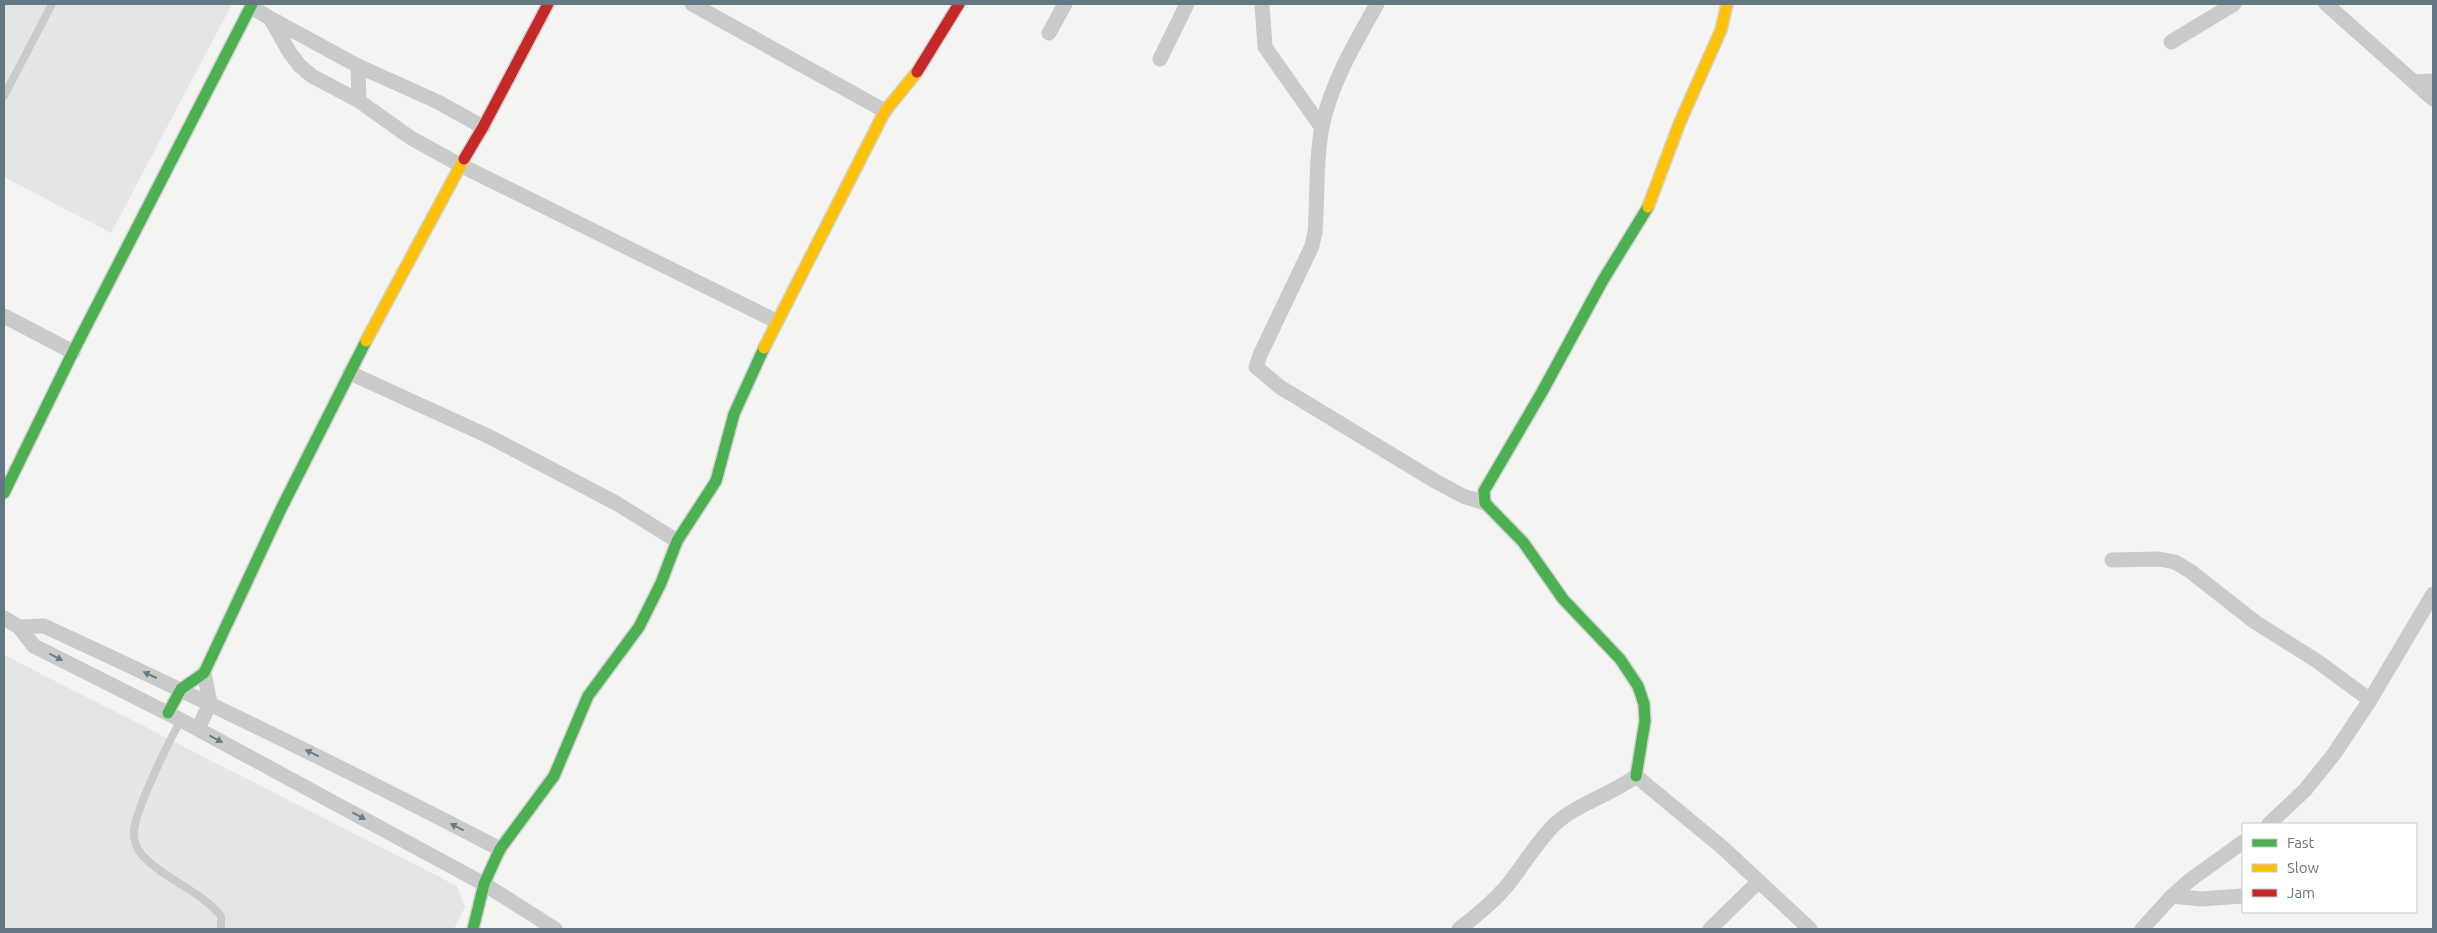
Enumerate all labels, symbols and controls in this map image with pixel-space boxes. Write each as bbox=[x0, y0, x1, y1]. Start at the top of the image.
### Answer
one-way arrow bbox=[48, 653, 63, 661]
one-way arrow bbox=[143, 671, 157, 679]
one-way arrow bbox=[209, 735, 223, 743]
one-way arrow bbox=[305, 749, 319, 757]
one-way arrow bbox=[351, 812, 366, 820]
one-way arrow bbox=[450, 823, 464, 831]
legend bbox=[2242, 823, 2417, 913]
text: Fast bbox=[2287, 834, 2315, 851]
text: Slow bbox=[2287, 859, 2320, 876]
text: Jam bbox=[2287, 884, 2315, 901]

